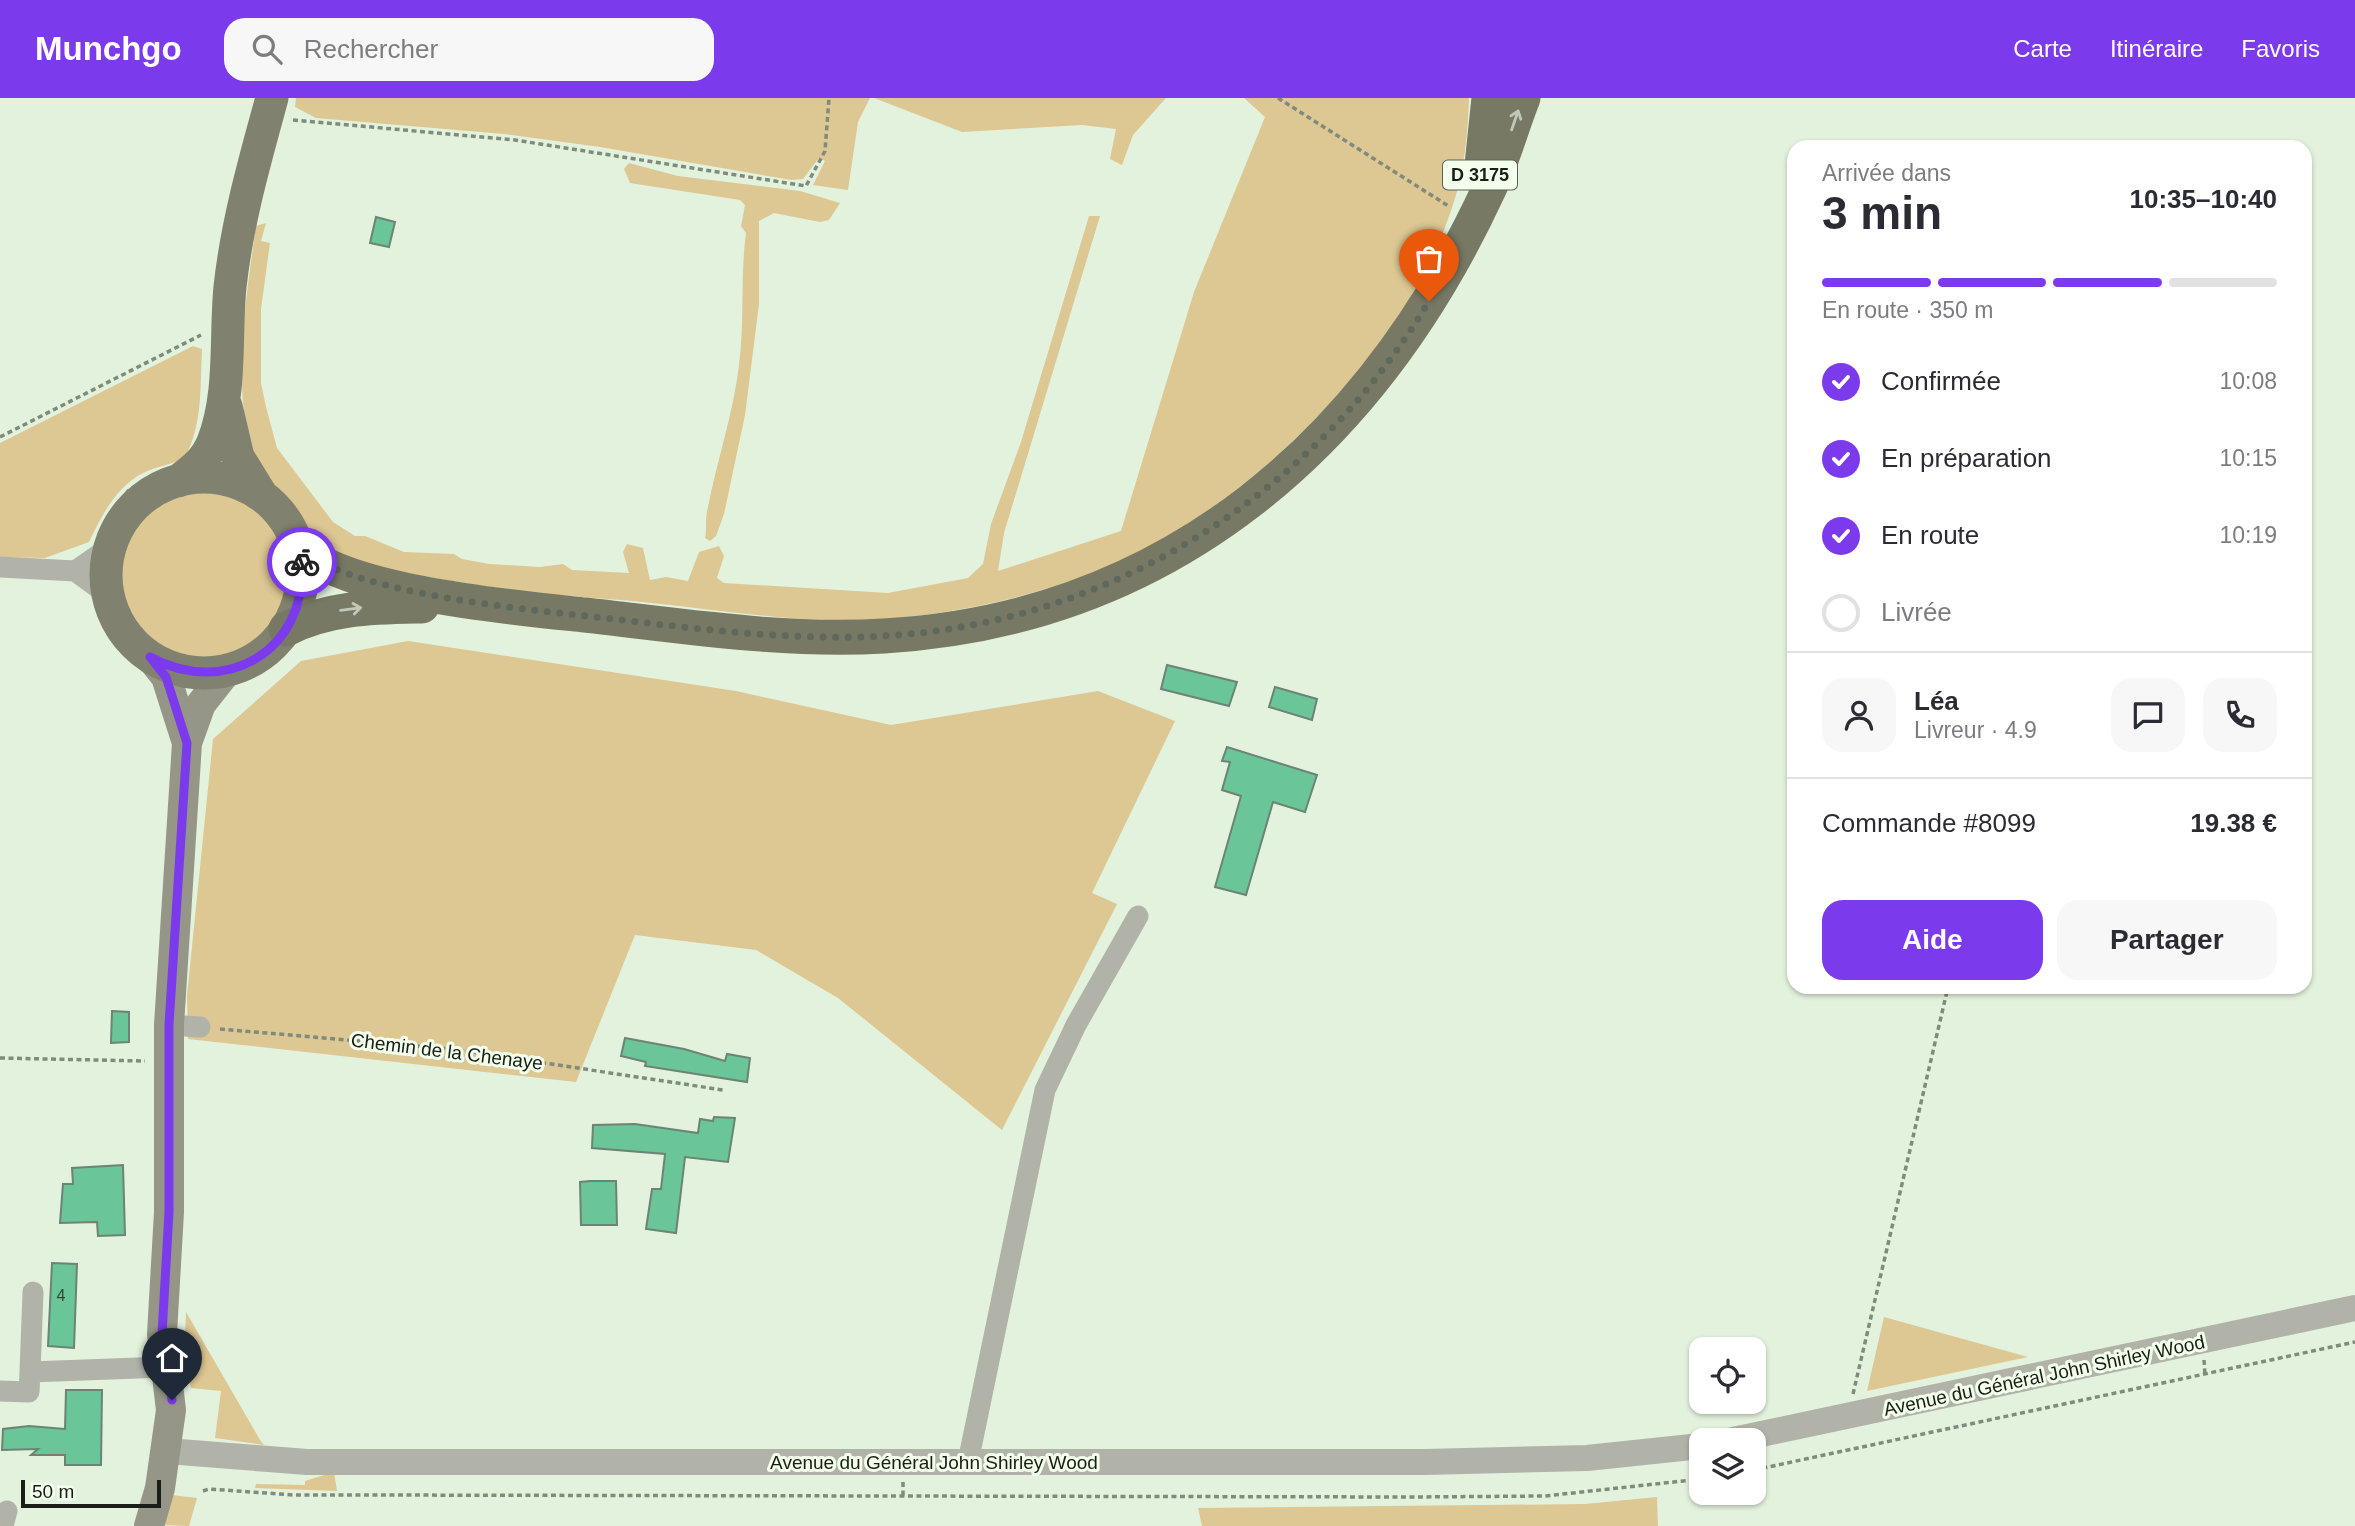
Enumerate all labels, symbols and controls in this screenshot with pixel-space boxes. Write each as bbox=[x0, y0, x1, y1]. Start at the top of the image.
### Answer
search box bbox=[224, 18, 714, 81]
text: Munchgo bbox=[35, 30, 182, 67]
icon: search bbox=[248, 30, 286, 68]
text: Rechercher bbox=[304, 34, 438, 64]
text: Carte bbox=[2013, 35, 2072, 62]
text: Itinéraire bbox=[2110, 35, 2203, 62]
text: Favoris bbox=[2241, 35, 2320, 62]
one-way arrow bbox=[1510, 110, 1522, 132]
road number: D 3175 bbox=[1443, 160, 1517, 190]
text: Arrivée dans bbox=[1822, 160, 1951, 186]
text: 10:35–10:40 bbox=[2130, 184, 2277, 214]
text: 3 min bbox=[1822, 187, 1942, 239]
pin bbox=[1399, 229, 1459, 301]
icon: bag bbox=[1410, 240, 1448, 278]
text: En route · 350 m bbox=[1822, 297, 1993, 323]
icon: check bbox=[1822, 363, 1860, 401]
text: Confirmée bbox=[1881, 366, 2001, 396]
text: 10:08 bbox=[2219, 368, 2277, 394]
icon: check bbox=[1822, 440, 1860, 478]
text: En préparation bbox=[1881, 443, 2052, 473]
text: 10:15 bbox=[2219, 445, 2277, 471]
icon: check bbox=[1822, 517, 1860, 555]
text: En route bbox=[1881, 520, 1979, 550]
text: 10:19 bbox=[2219, 522, 2277, 548]
courier bbox=[267, 527, 337, 597]
icon: bike bbox=[283, 543, 321, 581]
text: Livrée bbox=[1881, 597, 1952, 627]
one-way arrow bbox=[339, 603, 362, 616]
button: person bbox=[1822, 678, 1896, 752]
button: chat bbox=[2111, 678, 2185, 752]
button: phone bbox=[2203, 678, 2277, 752]
text: Léa bbox=[1914, 686, 1959, 716]
text: Livreur · 4.9 bbox=[1914, 717, 2037, 743]
text: Commande #8099 bbox=[1822, 808, 2036, 838]
text: 19.38 € bbox=[2190, 808, 2277, 838]
button: Aide bbox=[1822, 900, 2043, 980]
button: Partager bbox=[2057, 900, 2277, 980]
street label: Chemin de la Chenaye bbox=[350, 1029, 544, 1074]
house number: 4 bbox=[57, 1287, 66, 1304]
pin bbox=[142, 1328, 202, 1400]
street label: Avenue du Général John Shirley Wood bbox=[1882, 1331, 2207, 1420]
map controls bbox=[1689, 1337, 1766, 1505]
button: locate bbox=[1689, 1337, 1766, 1414]
icon: home bbox=[153, 1339, 191, 1377]
button: layers bbox=[1689, 1428, 1766, 1505]
street label: Avenue du Général John Shirley Wood bbox=[770, 1452, 1098, 1473]
scale bar bbox=[21, 1477, 161, 1509]
text: 50 m bbox=[32, 1481, 74, 1502]

